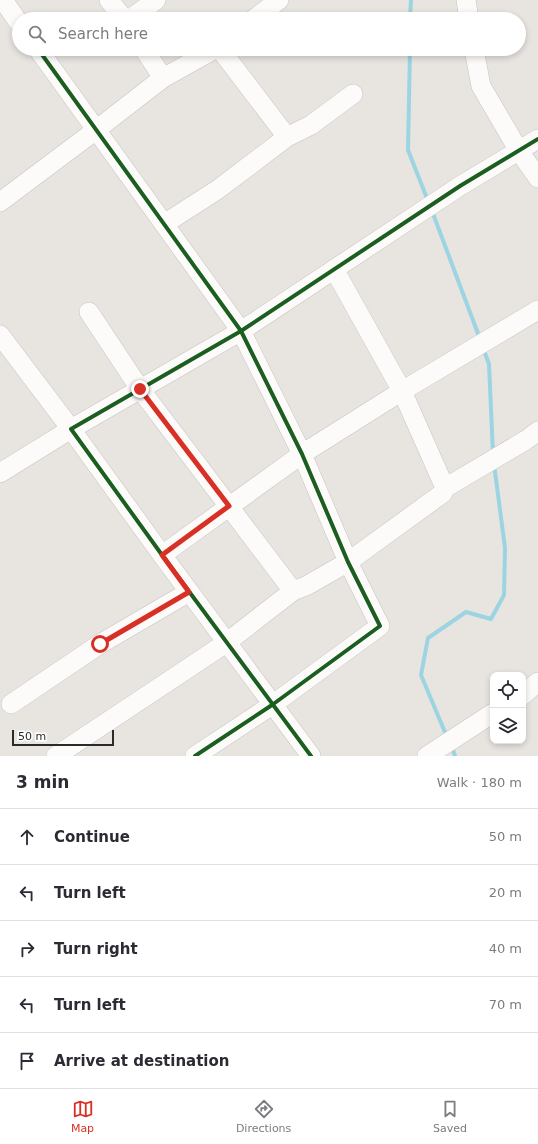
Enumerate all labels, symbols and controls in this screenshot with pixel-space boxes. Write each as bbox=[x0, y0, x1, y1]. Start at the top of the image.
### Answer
search box bbox=[12, 12, 526, 56]
icon: search bbox=[26, 23, 48, 45]
text: Search here bbox=[58, 25, 148, 43]
route end bbox=[131, 380, 149, 398]
route start bbox=[91, 635, 109, 653]
map controls bbox=[490, 672, 526, 744]
button: locate bbox=[490, 672, 526, 708]
button: layers bbox=[490, 708, 526, 744]
scale bar bbox=[12, 728, 114, 747]
text: 50 m bbox=[18, 730, 46, 743]
text: 3 min bbox=[16, 772, 69, 792]
text: Walk · 180 m bbox=[437, 775, 522, 790]
icon: ahead bbox=[16, 826, 38, 848]
text: Continue bbox=[54, 828, 130, 846]
text: 50 m bbox=[489, 829, 522, 844]
icon: left bbox=[16, 882, 38, 904]
text: Turn left bbox=[54, 884, 126, 902]
text: 20 m bbox=[489, 885, 522, 900]
icon: right bbox=[16, 938, 38, 960]
text: Turn right bbox=[54, 940, 138, 958]
text: 40 m bbox=[489, 941, 522, 956]
icon: left bbox=[16, 994, 38, 1016]
text: Turn left bbox=[54, 996, 126, 1014]
text: 70 m bbox=[489, 997, 522, 1012]
icon: arrive bbox=[16, 1050, 38, 1072]
text: Arrive at destination bbox=[54, 1052, 229, 1070]
tab: Map bbox=[71, 1098, 94, 1135]
tab: Directions bbox=[236, 1098, 291, 1135]
tab: Saved bbox=[433, 1098, 467, 1135]

